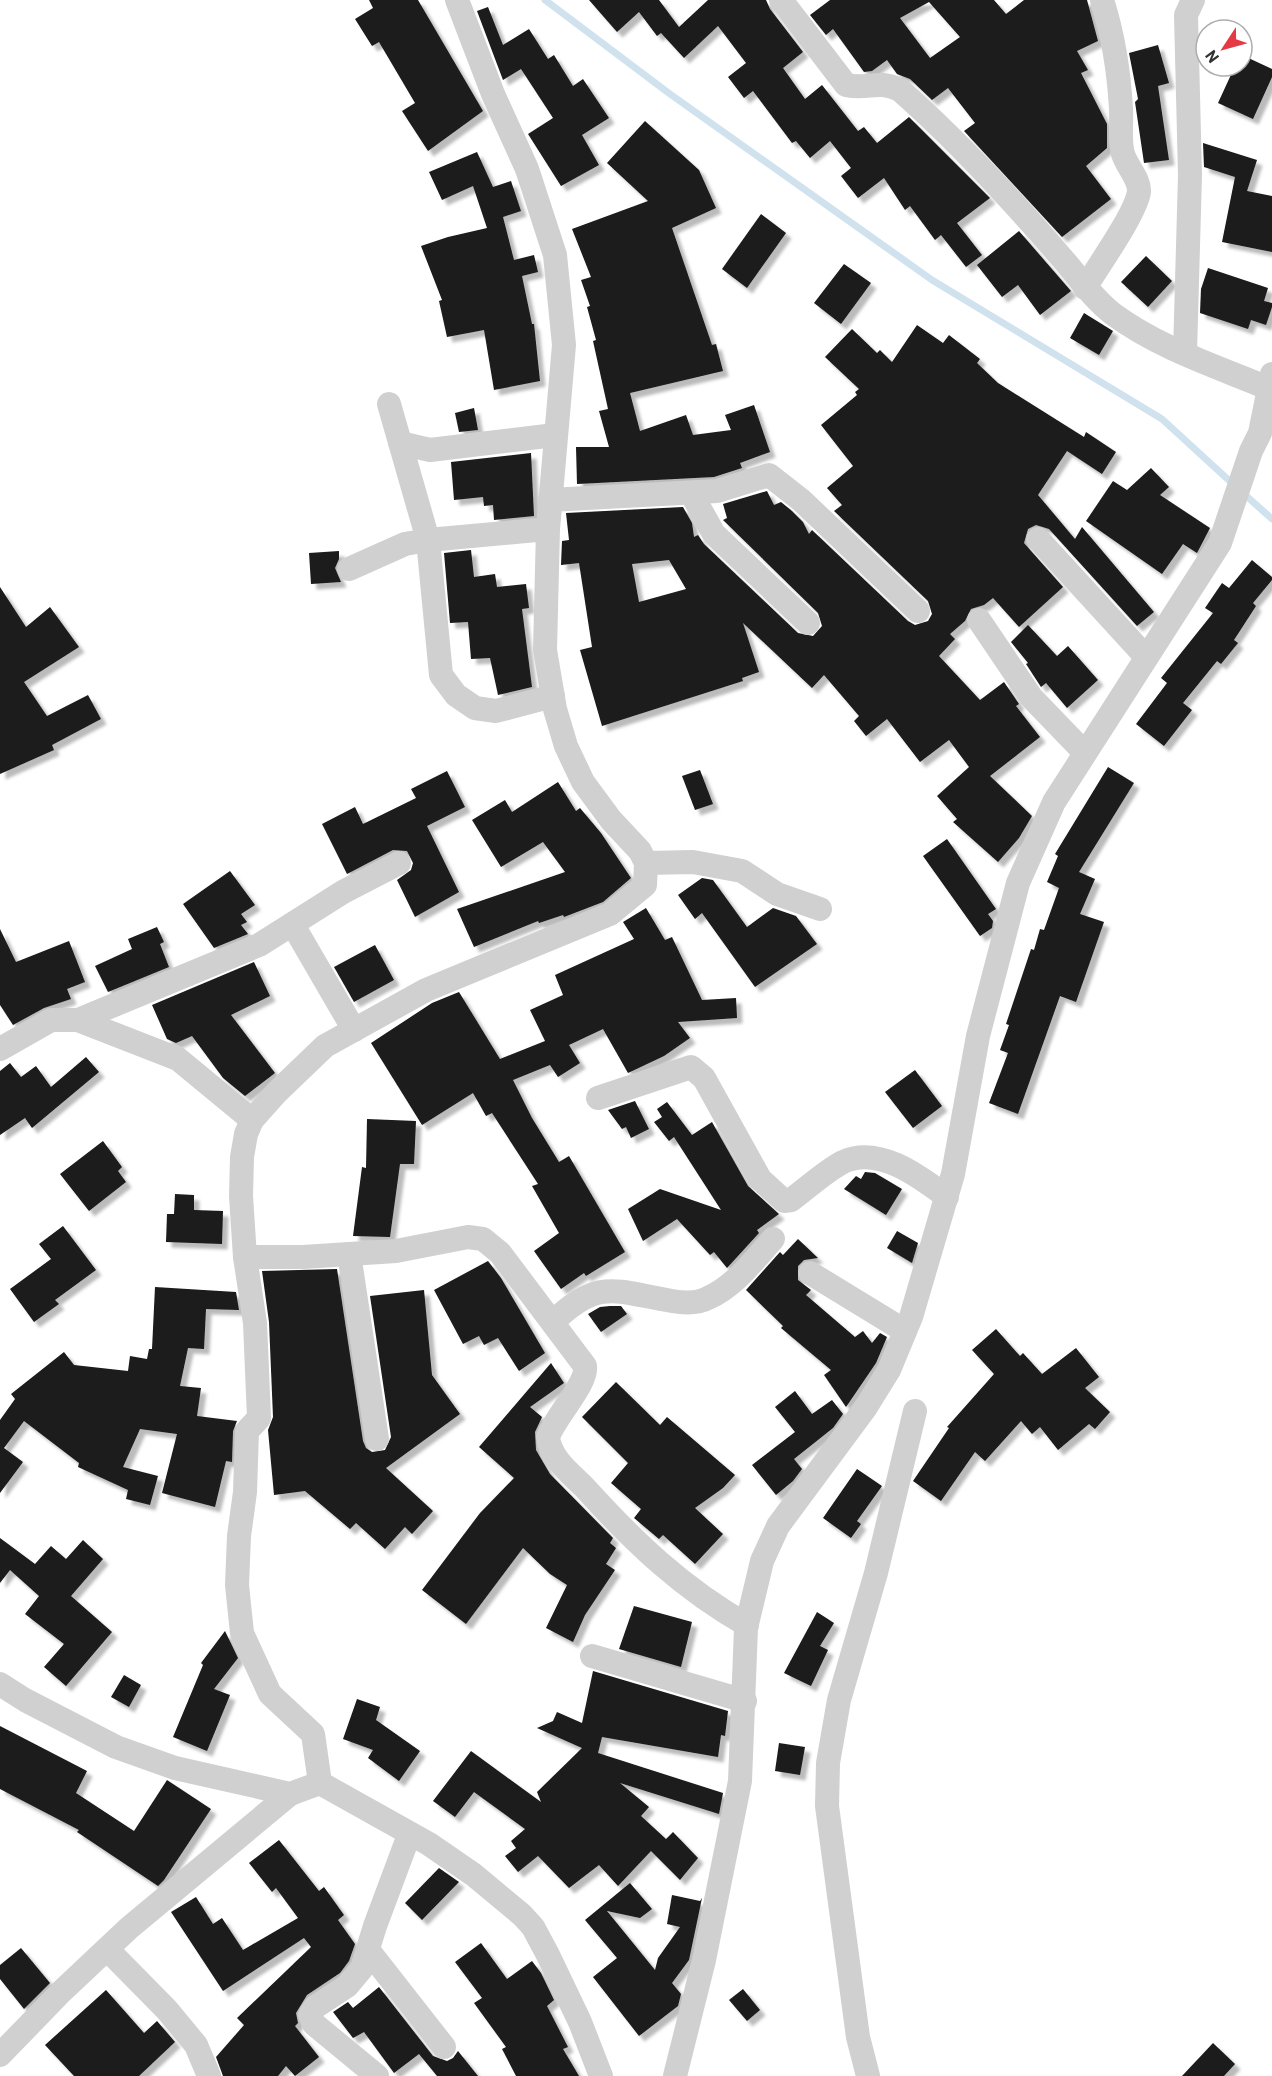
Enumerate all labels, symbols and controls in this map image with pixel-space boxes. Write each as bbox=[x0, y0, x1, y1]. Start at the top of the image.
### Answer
north arrow bbox=[1194, 18, 1254, 78]
text: N bbox=[1201, 47, 1222, 67]

